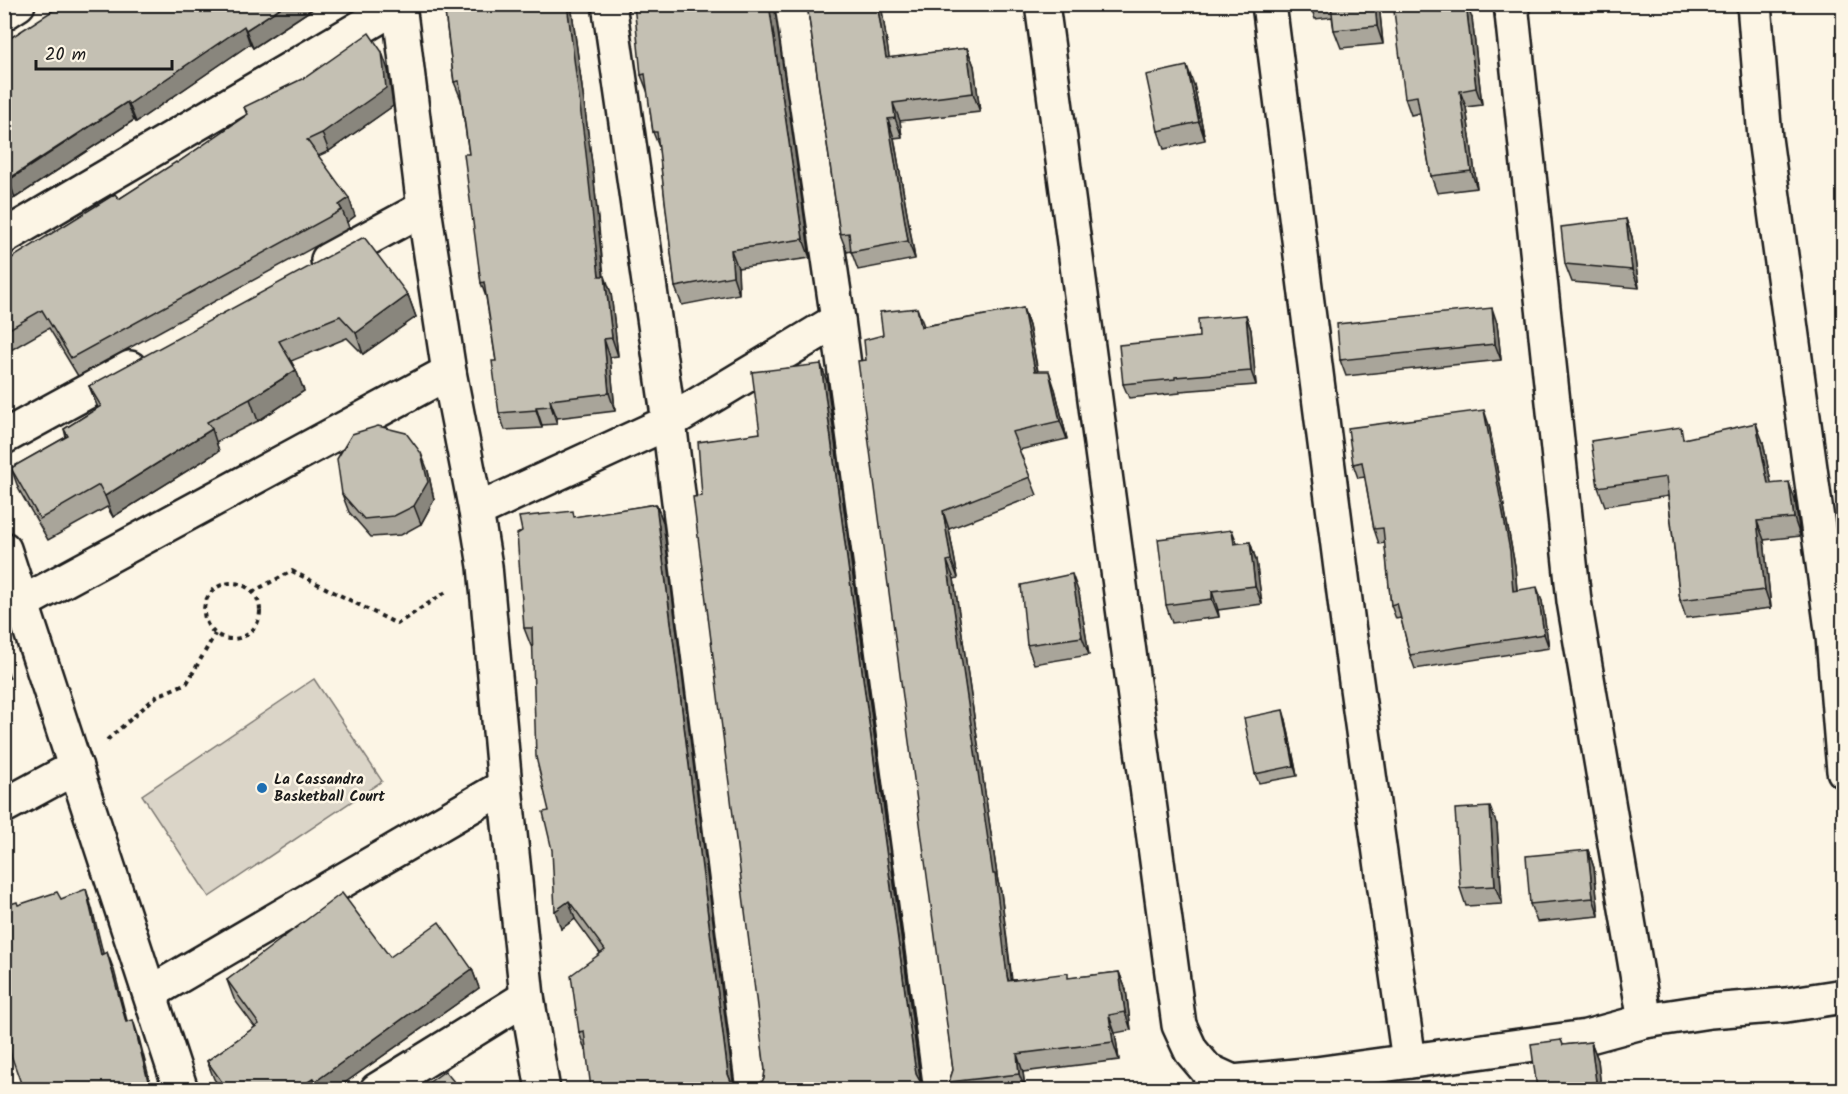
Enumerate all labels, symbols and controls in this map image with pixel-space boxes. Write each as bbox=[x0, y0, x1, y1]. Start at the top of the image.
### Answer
scale bar bbox=[36, 33, 172, 71]
text: 20 m bbox=[45, 41, 86, 70]
place label: La Cassandra Basketball Court bbox=[274, 768, 385, 809]
marker: La Cassandra Basketball Court bbox=[255, 781, 269, 795]

